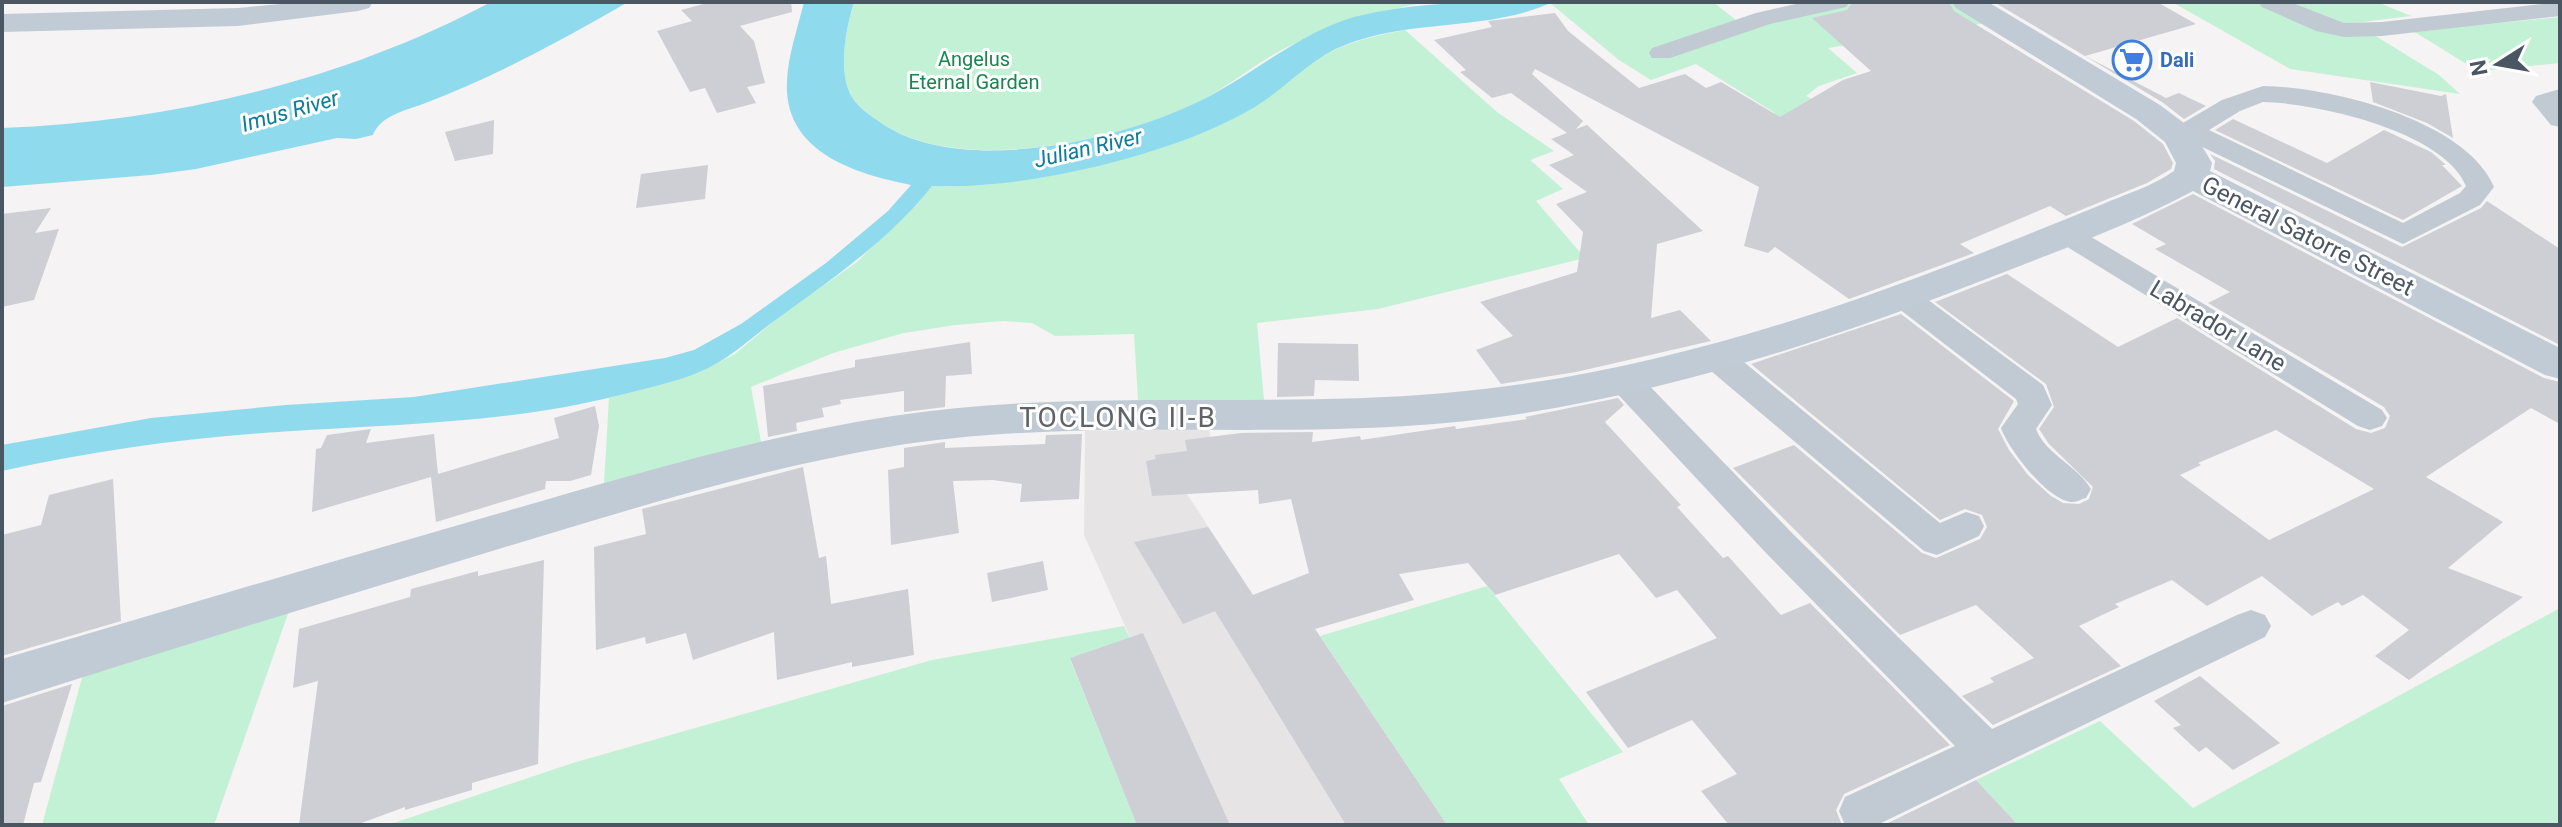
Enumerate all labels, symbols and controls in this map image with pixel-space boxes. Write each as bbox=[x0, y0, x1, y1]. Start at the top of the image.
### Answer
north arrow bbox=[2458, 24, 2538, 104]
supermarket icon: Dali bbox=[2111, 39, 2153, 81]
park label: Angelus Eternal Garden bbox=[908, 47, 1040, 94]
place label: Dali bbox=[2160, 48, 2194, 72]
text: N bbox=[2465, 58, 2493, 78]
water label: Imus River bbox=[239, 85, 342, 137]
water label: Julian River bbox=[1032, 123, 1145, 173]
street label: General Satorre Street bbox=[2197, 170, 2419, 302]
street label: Labrador Lane bbox=[2145, 274, 2291, 378]
district label: TOCLONG II-B bbox=[1019, 401, 1217, 434]

